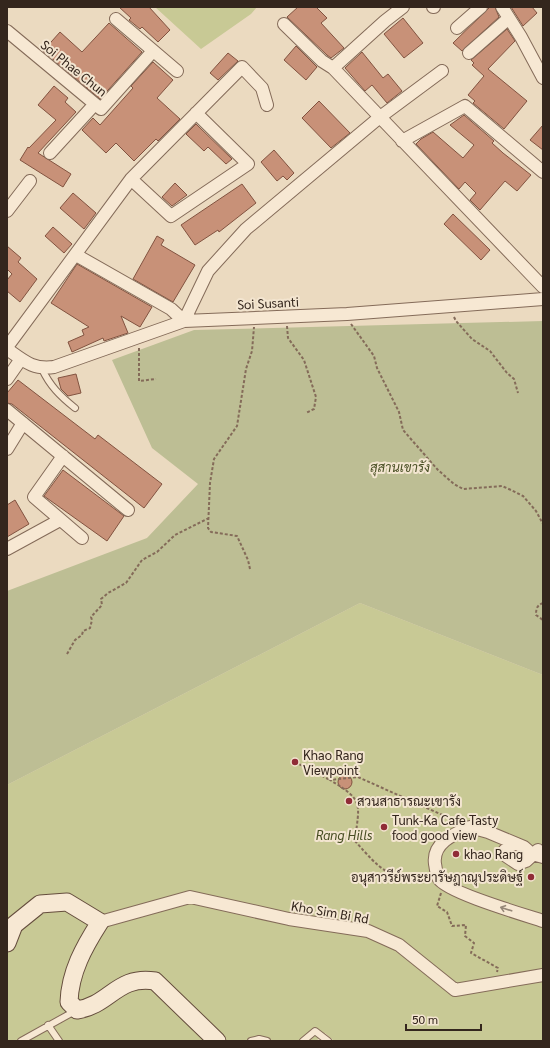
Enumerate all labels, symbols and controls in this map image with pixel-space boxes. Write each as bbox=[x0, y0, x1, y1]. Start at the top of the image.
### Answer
street label: Soi Phae Chun bbox=[38, 36, 111, 100]
street label: Soi Susanti bbox=[237, 292, 299, 313]
park label: สุสานเขารัง bbox=[370, 458, 430, 477]
place label: Khao Rang Viewpoint bbox=[303, 746, 364, 778]
marker: Khao Rang Viewpoint bbox=[290, 757, 300, 767]
place label: สวนสาธารณะเขารัง bbox=[357, 792, 461, 809]
marker: สวนสาธารณะเขารัง bbox=[344, 796, 354, 806]
place label: Tunk-Ka Cafe Tasty food good view bbox=[392, 811, 498, 843]
marker: Tunk-Ka Cafe Tasty food good view bbox=[379, 822, 389, 832]
park label: Rang Hills bbox=[316, 826, 373, 843]
place label: khao Rang bbox=[464, 845, 523, 862]
marker: khao Rang bbox=[451, 849, 461, 859]
place label: อนุสาวรีย์พระยารัษฎาณุประดิษฐ์ bbox=[351, 868, 523, 887]
marker: อนุสาวรีย์พระยารัษฎาณุประดิษฐ์ bbox=[526, 872, 536, 882]
street label: Kho Sim Bi Rd bbox=[290, 896, 370, 927]
one-way arrow bbox=[500, 905, 513, 912]
scale bar bbox=[406, 1006, 481, 1032]
text: 50 m bbox=[412, 1011, 438, 1027]

